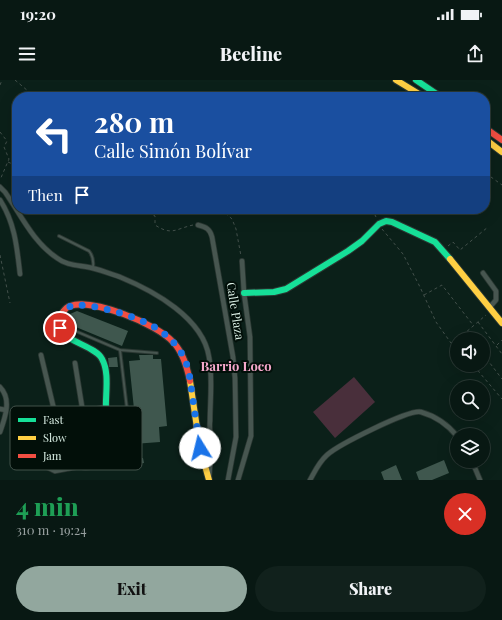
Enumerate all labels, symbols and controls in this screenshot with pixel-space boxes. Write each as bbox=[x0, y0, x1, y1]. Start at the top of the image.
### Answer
text: 19:20 bbox=[20, 4, 56, 24]
text: Beeline bbox=[220, 42, 282, 66]
icon: menu bbox=[16, 43, 38, 65]
icon: share bbox=[464, 43, 486, 65]
text: 280 m bbox=[94, 103, 174, 140]
icon: left bbox=[28, 108, 80, 160]
text: Calle Simón Bolívar bbox=[94, 139, 252, 163]
icon: arrive bbox=[71, 184, 93, 206]
text: Then bbox=[28, 185, 63, 205]
street label: Calle Plaza bbox=[224, 281, 248, 341]
pin bbox=[43, 311, 77, 345]
icon: arrive bbox=[49, 317, 71, 339]
map controls bbox=[450, 332, 490, 468]
button: sound bbox=[450, 332, 490, 372]
district label: Barrio Loco bbox=[200, 357, 272, 374]
button: search bbox=[450, 380, 490, 420]
legend bbox=[10, 406, 142, 470]
text: Fast bbox=[43, 412, 63, 427]
position arrow bbox=[179, 427, 221, 469]
button: layers bbox=[450, 428, 490, 468]
text: Slow bbox=[43, 430, 67, 445]
text: Jam bbox=[42, 448, 62, 463]
text: 4 min bbox=[16, 490, 79, 522]
button: close bbox=[444, 493, 486, 535]
text: 310 m · 19:24 bbox=[16, 521, 87, 538]
button: Exit bbox=[16, 566, 247, 612]
button: Share bbox=[255, 566, 486, 612]

